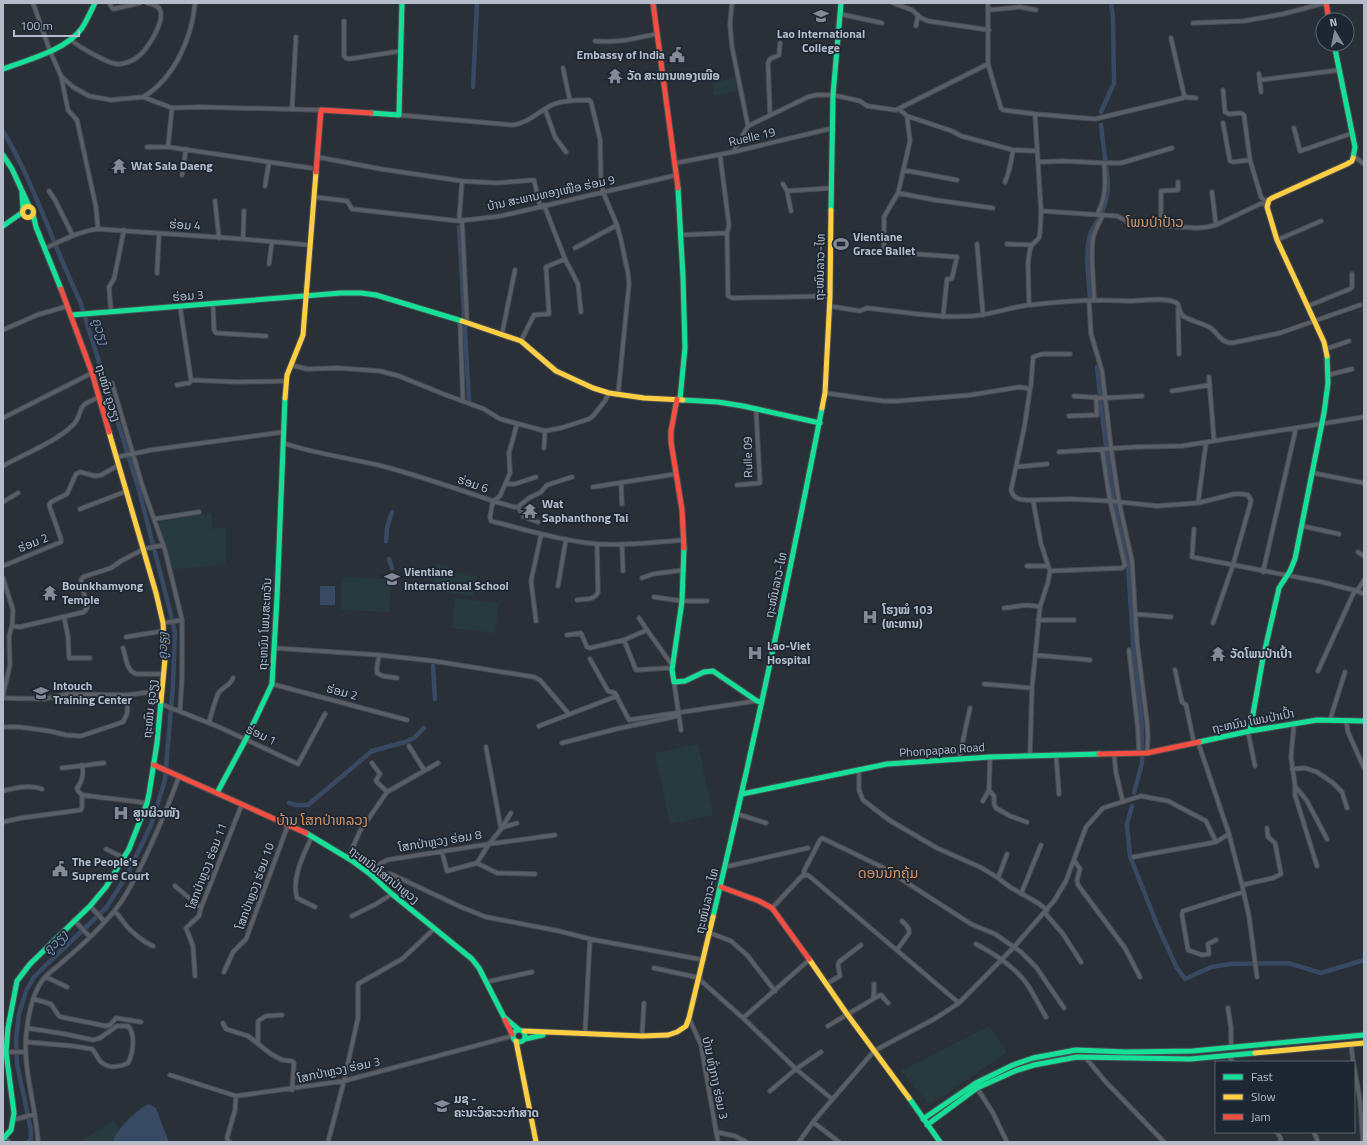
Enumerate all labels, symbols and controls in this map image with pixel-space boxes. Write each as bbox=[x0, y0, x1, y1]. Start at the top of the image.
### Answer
school or university icon: Lao International College bbox=[812, 7, 830, 25]
scale bar bbox=[14, 12, 79, 38]
north arrow bbox=[1315, 12, 1355, 52]
text: N bbox=[1328, 14, 1338, 31]
text: 100 m bbox=[20, 16, 53, 35]
place label: Lao International College bbox=[777, 24, 865, 57]
place label: Embassy of India bbox=[577, 45, 665, 64]
public building icon: Embassy of India bbox=[668, 46, 686, 64]
place label: ວັດ ສະພານທອງເໜືອ bbox=[627, 66, 720, 85]
temple icon: ວັດ ສະພານທອງເໜືອ bbox=[606, 67, 624, 85]
street label: Ruelle 19 bbox=[727, 122, 777, 151]
place label: Wat Sala Daeng bbox=[131, 156, 213, 175]
temple icon: Wat Sala Daeng bbox=[110, 157, 128, 175]
street label: ບ້ານ ສະພານທອງເໜືອ ຮ່ອມ 9 bbox=[485, 170, 617, 215]
district label: ໂພນປ່າປ້າວ bbox=[1125, 211, 1184, 232]
street label: ຮ່ອມ 4 bbox=[169, 214, 202, 235]
place label: Vientiane Grace Ballet bbox=[853, 227, 916, 260]
street label: ຖະໜົນລາວ-ໄທ bbox=[809, 233, 830, 301]
sports icon: Vientiane Grace Ballet bbox=[832, 235, 850, 253]
street label: ຮ່ອມ 3 bbox=[171, 285, 205, 306]
water label: ຄູວຽງ bbox=[87, 315, 115, 348]
street label: ຖະໜົນ ຄູວຽງ bbox=[91, 362, 126, 424]
street label: Rulle 09 bbox=[738, 436, 757, 478]
street label: ຮ່ອມ 6 bbox=[455, 469, 491, 498]
place label: Wat Saphanthong Tai bbox=[542, 494, 628, 527]
temple icon: Wat Saphanthong Tai bbox=[521, 502, 539, 520]
street label: ຮ່ອມ 2 bbox=[15, 528, 51, 557]
street label: ຖະໜົນລາວ-ໄທ bbox=[759, 550, 792, 620]
place label: Vientiane International School bbox=[404, 562, 509, 595]
school or university icon: Vientiane International School bbox=[383, 570, 401, 588]
place label: Bounkhamyong Temple bbox=[62, 576, 144, 609]
street label: ຖະຫນົນ ໂພນສະຫວັນ bbox=[253, 577, 276, 671]
temple icon: Bounkhamyong Temple bbox=[41, 584, 59, 602]
place label: ໂຮງໝໍ 103 (ທະຫານ) bbox=[881, 600, 933, 633]
hospital icon: ໂຮງໝໍ 103 (ທະຫານ) bbox=[861, 608, 879, 626]
water label: ຄູວຽງ bbox=[152, 631, 172, 660]
place label: Lao-Viet Hospital bbox=[767, 636, 811, 669]
hospital icon: Lao-Viet Hospital bbox=[746, 644, 764, 662]
place label: ວັດໂພນປ່າເປົ້າ bbox=[1230, 644, 1292, 663]
temple icon: ວັດໂພນປ່າເປົ້າ bbox=[1209, 645, 1227, 663]
place label: Intouch Training Center bbox=[53, 676, 132, 709]
street label: ຖະໜົນ ຄູວຽງ bbox=[137, 678, 162, 739]
street label: ຮ່ອມ 2 bbox=[324, 678, 360, 705]
school or university icon: Intouch Training Center bbox=[32, 684, 50, 702]
street label: ຖະຫນົນ ໂພນປ່າເປົ້າ bbox=[1210, 703, 1296, 738]
street label: ຮ່ອມ 1 bbox=[243, 719, 280, 750]
street label: Phonpapao Road bbox=[898, 737, 986, 762]
place label: ສູນຜິວໜັງ bbox=[133, 803, 180, 822]
hospital icon: ສູນຜິວໜັງ bbox=[112, 804, 130, 822]
district label: ບ້ານ ໂສກປ່າຫລວງ bbox=[276, 809, 368, 830]
street label: ໂສກປ່າຫຼວງ ຮ່ອມ 11 bbox=[181, 820, 232, 913]
street label: ໂສກປ່າຫຼວງ ຮ່ອມ 8 bbox=[396, 825, 483, 857]
street label: ໂສກປ່າຫຼວງ ຮ່ອມ 10 bbox=[230, 840, 279, 933]
street label: ຖະຫນົນໂສກປ່າຫຼວງ bbox=[345, 841, 424, 908]
place label: The People's Supreme Court bbox=[72, 852, 150, 885]
public building icon: The People's Supreme Court bbox=[51, 860, 69, 878]
district label: ດອນນົກຄຸ້ມ bbox=[858, 862, 918, 883]
street label: ຖະໜົນລາວ-ໄທ bbox=[690, 866, 723, 936]
water label: ຄູວຽງ bbox=[38, 924, 73, 959]
street label: ບ້ານ ທົ່ງກາງ ຮ່ອມ 3 bbox=[697, 1035, 734, 1121]
street label: ໂສກປ່າຫຼວງ ຮ່ອມ 3 bbox=[295, 1051, 382, 1088]
legend bbox=[1215, 1061, 1355, 1133]
text: Fast bbox=[1251, 1067, 1274, 1086]
text: Slow bbox=[1251, 1087, 1276, 1106]
place label: ມຊ - ຄະນະວິສະວະກຳສາດ bbox=[454, 1089, 539, 1122]
school or university icon: ມຊ - ຄະນະວິສະວະກຳສາດ bbox=[433, 1097, 451, 1115]
text: Jam bbox=[1251, 1107, 1271, 1126]

